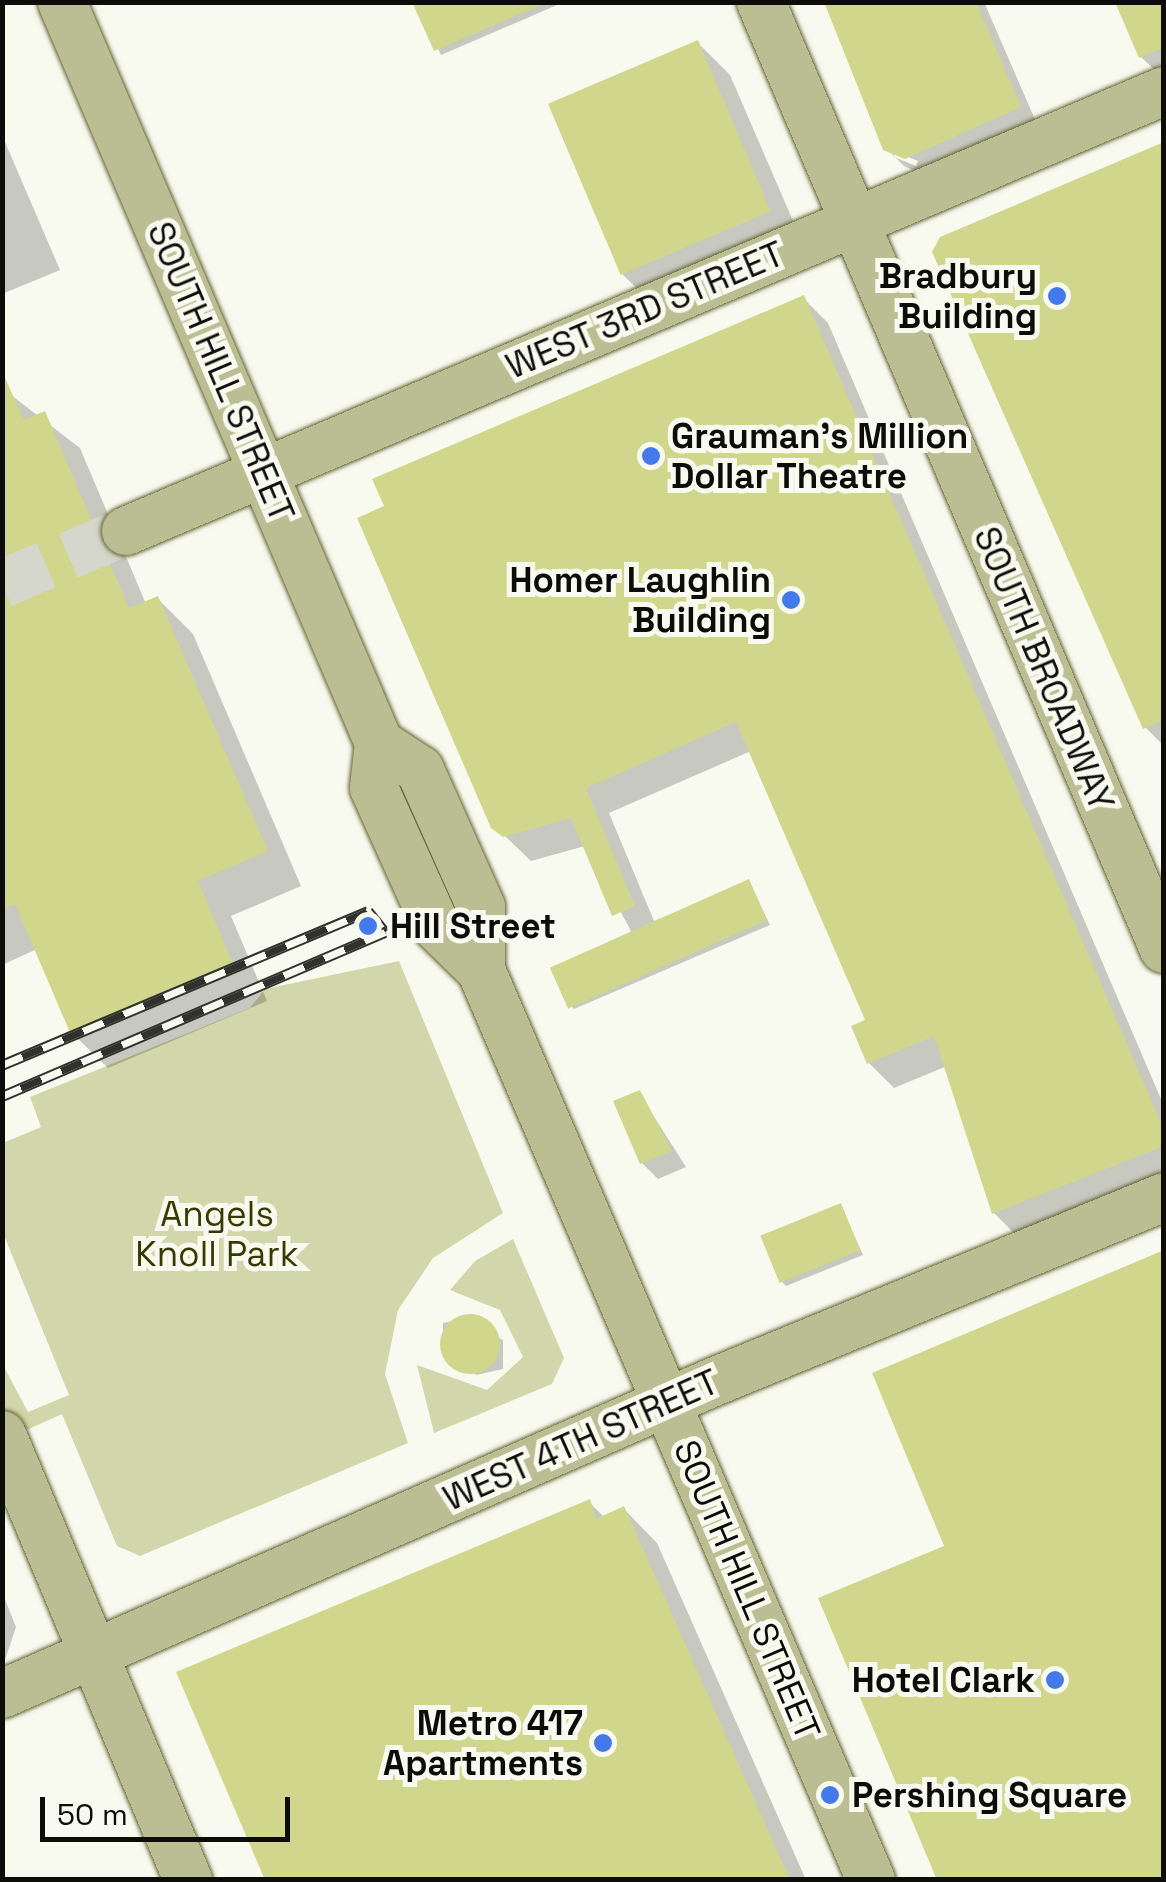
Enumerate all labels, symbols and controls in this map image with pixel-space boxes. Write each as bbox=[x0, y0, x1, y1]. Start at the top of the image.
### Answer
street label: SOUTH HILL STREET bbox=[139, 215, 303, 529]
street label: WEST 3RD STREET bbox=[499, 232, 791, 388]
place label: Bradbury Building bbox=[879, 255, 1037, 337]
marker: Bradbury Building bbox=[1046, 285, 1068, 307]
place label: Grauman's Million Dollar Theatre bbox=[671, 415, 968, 497]
marker: Grauman's Million Dollar Theatre bbox=[640, 445, 662, 467]
street label: SOUTH BROADWAY bbox=[965, 521, 1123, 817]
place label: Homer Laughlin Building bbox=[509, 559, 771, 641]
marker: Homer Laughlin Building bbox=[780, 589, 802, 611]
place label: Hill Street bbox=[390, 905, 556, 947]
marker: Hill Street bbox=[355, 913, 381, 939]
park label: Angels Knoll Park bbox=[135, 1193, 299, 1275]
street label: WEST 4TH STREET bbox=[436, 1360, 726, 1520]
street label: SOUTH HILL STREET bbox=[665, 1433, 829, 1747]
place label: Hotel Clark bbox=[852, 1659, 1035, 1701]
marker: Hotel Clark bbox=[1044, 1669, 1066, 1691]
place label: Metro 417 Apartments bbox=[383, 1702, 583, 1784]
marker: Metro 417 Apartments bbox=[592, 1732, 614, 1754]
place label: Pershing Square bbox=[852, 1774, 1127, 1816]
scale bar bbox=[45, 1777, 295, 1839]
marker: Pershing Square bbox=[817, 1782, 843, 1808]
text: 50 m bbox=[57, 1795, 128, 1834]

